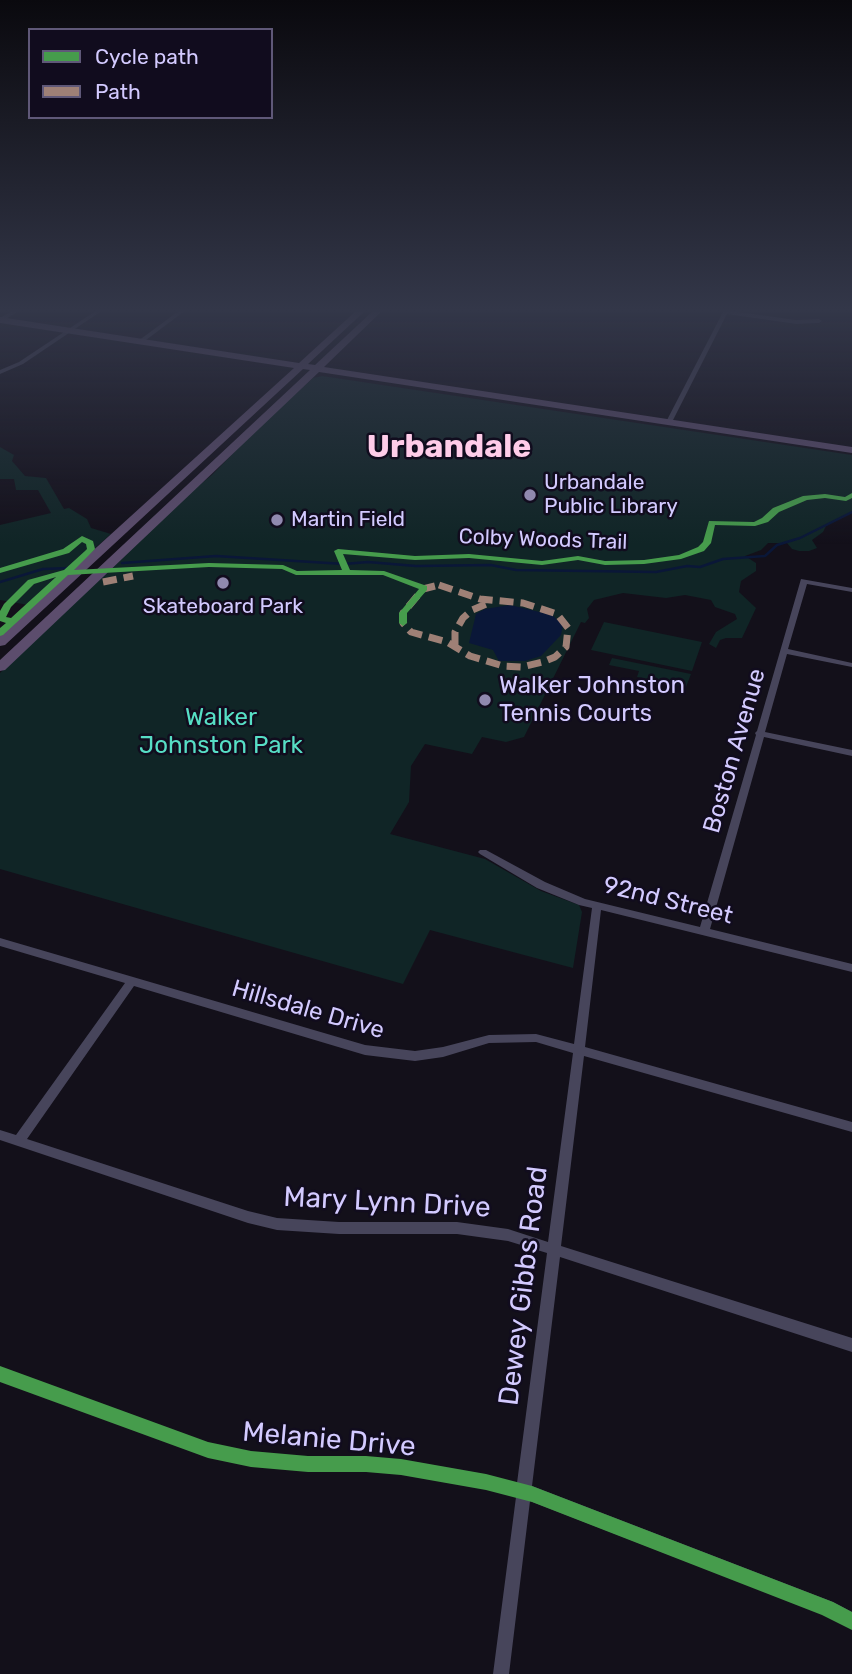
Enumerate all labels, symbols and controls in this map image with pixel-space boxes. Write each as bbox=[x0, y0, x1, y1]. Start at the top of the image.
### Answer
legend bbox=[28, 28, 273, 119]
text: Cycle path bbox=[95, 44, 199, 69]
text: Path bbox=[95, 79, 141, 104]
district label: Urbandale bbox=[367, 429, 531, 467]
place label: Urbandale Public Library bbox=[544, 470, 678, 520]
marker: Urbandale Public Library bbox=[522, 487, 538, 503]
place label: Martin Field bbox=[291, 507, 405, 533]
marker: Martin Field bbox=[269, 512, 285, 528]
street label: Colby Woods Trail bbox=[458, 524, 628, 556]
marker: Skateboard Park bbox=[215, 575, 231, 591]
place label: Skateboard Park bbox=[143, 594, 303, 620]
street label: Boston Avenue bbox=[698, 665, 772, 837]
place label: Walker Johnston Tennis Courts bbox=[499, 672, 685, 728]
marker: Walker Johnston Tennis Courts bbox=[477, 692, 493, 708]
park label: Walker Johnston Park bbox=[139, 704, 303, 760]
street label: 92nd Street bbox=[600, 871, 736, 931]
street label: Hillsdale Drive bbox=[228, 974, 388, 1046]
street label: Dewey Gibbs Road bbox=[493, 1164, 555, 1408]
street label: Mary Lynn Drive bbox=[283, 1181, 491, 1225]
street label: Melanie Drive bbox=[241, 1416, 417, 1464]

